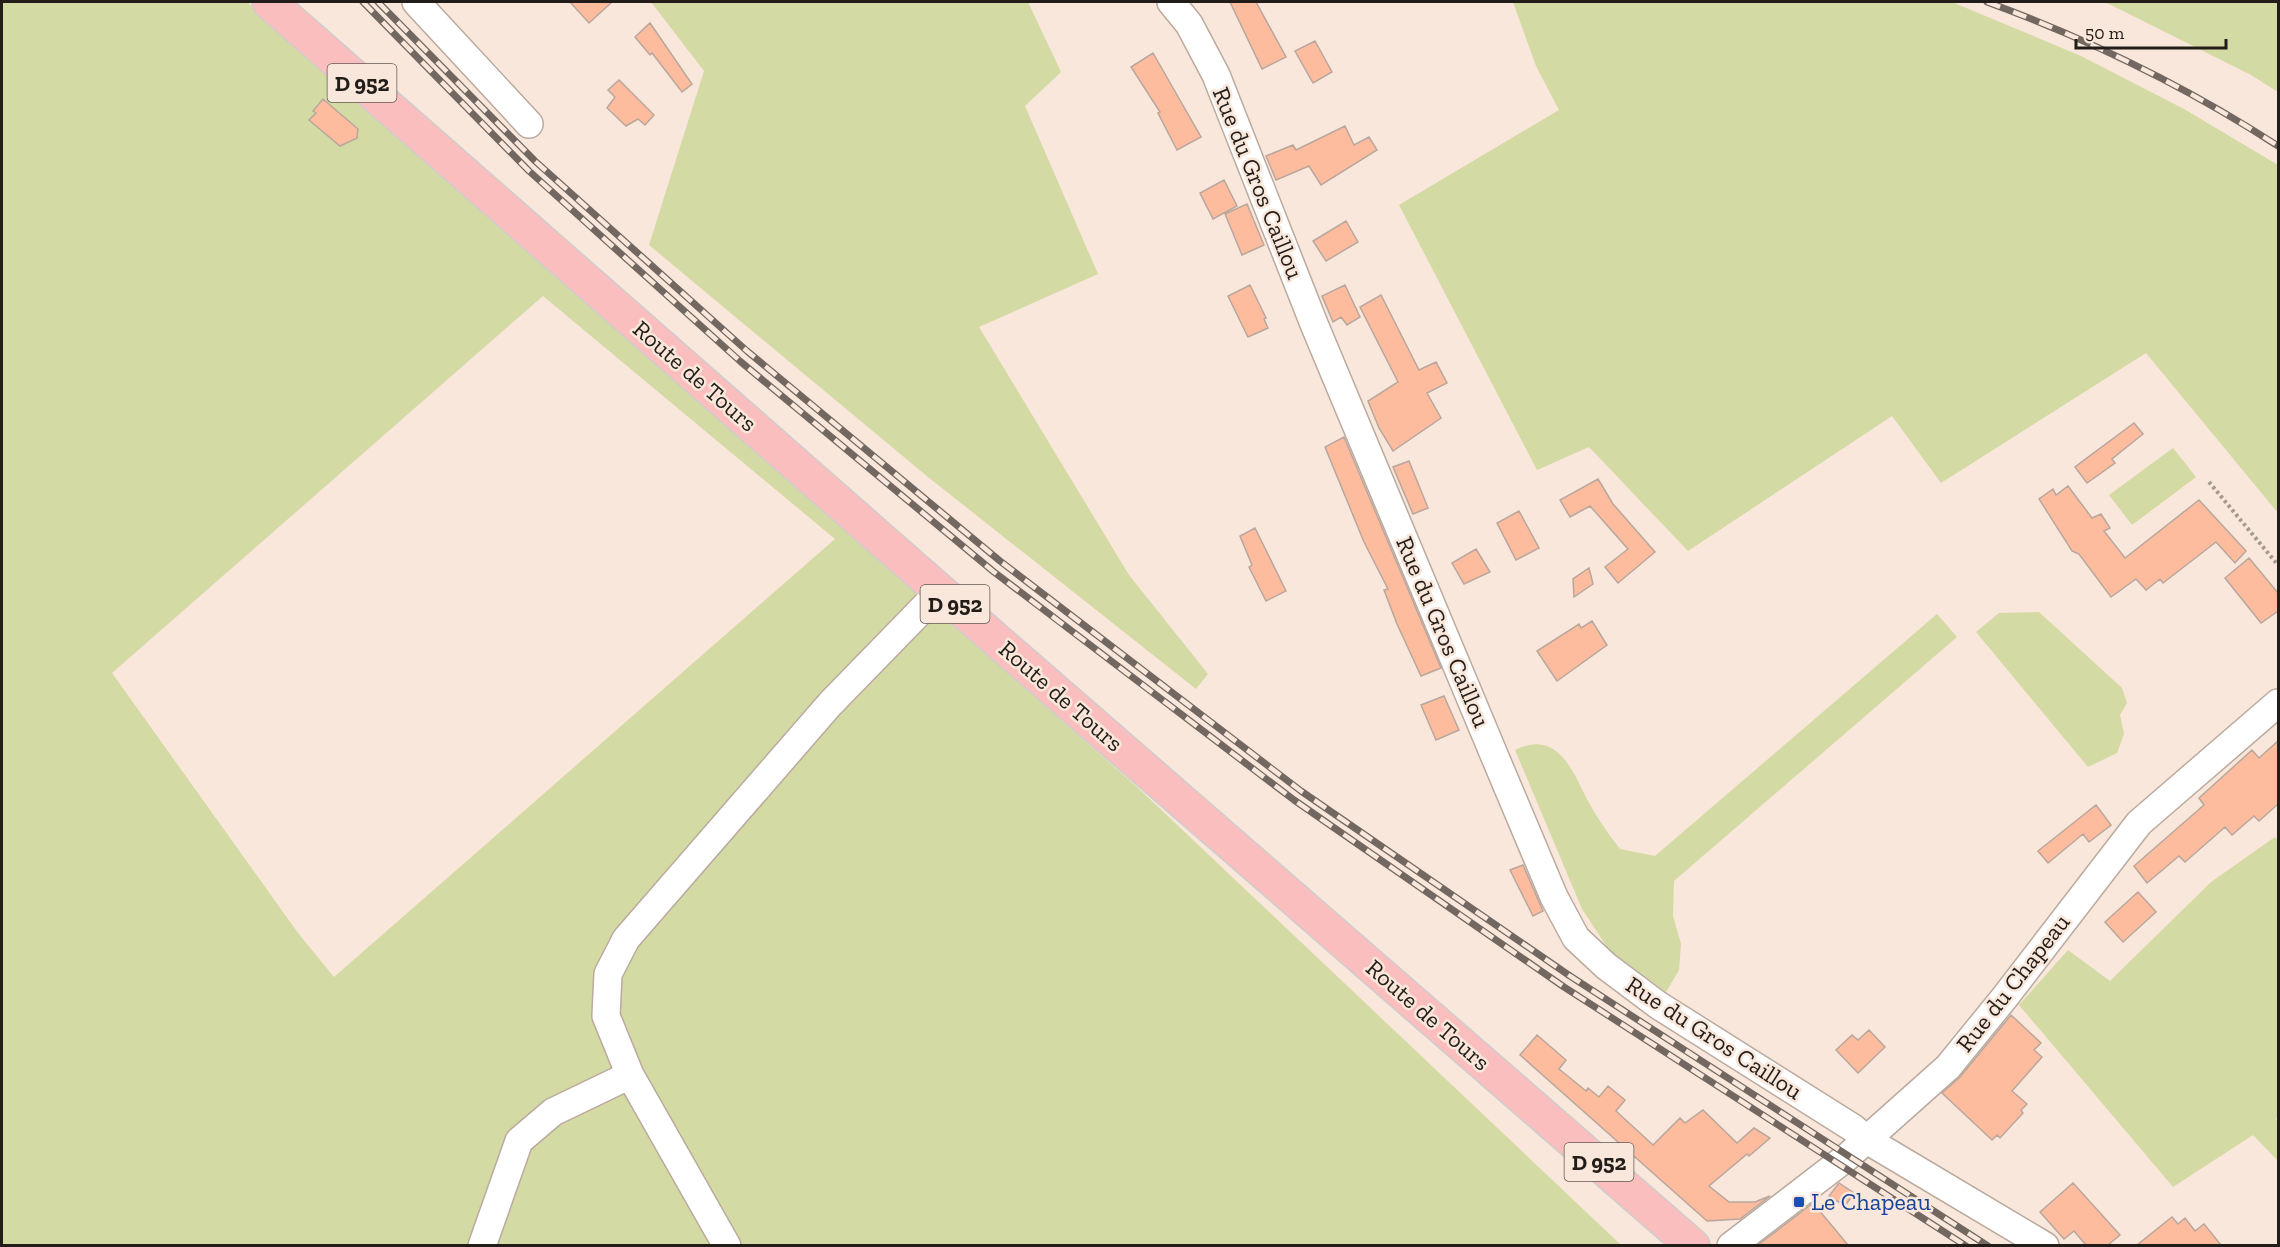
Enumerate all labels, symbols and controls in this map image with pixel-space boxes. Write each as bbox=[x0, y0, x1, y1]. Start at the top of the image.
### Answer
scale bar bbox=[2076, 12, 2226, 50]
text: 50 m bbox=[2085, 22, 2125, 44]
road number: D 952 bbox=[328, 64, 397, 102]
street label: Rue du Gros Caillou bbox=[1207, 83, 1310, 283]
street label: Route de Tours bbox=[627, 314, 763, 437]
street label: Rue du Gros Caillou bbox=[1390, 532, 1497, 732]
road number: D 952 bbox=[920, 585, 990, 623]
street label: Route de Tours bbox=[993, 634, 1129, 757]
street label: Rue du Chapeau bbox=[1950, 907, 2076, 1057]
street label: Route de Tours bbox=[1360, 953, 1496, 1076]
street label: Rue du Gros Caillou bbox=[1621, 970, 1808, 1106]
road number: D 952 bbox=[1564, 1143, 1634, 1181]
place label: Le Chapeau bbox=[1811, 1187, 1931, 1216]
marker: Le Chapeau bbox=[1792, 1195, 1806, 1209]

